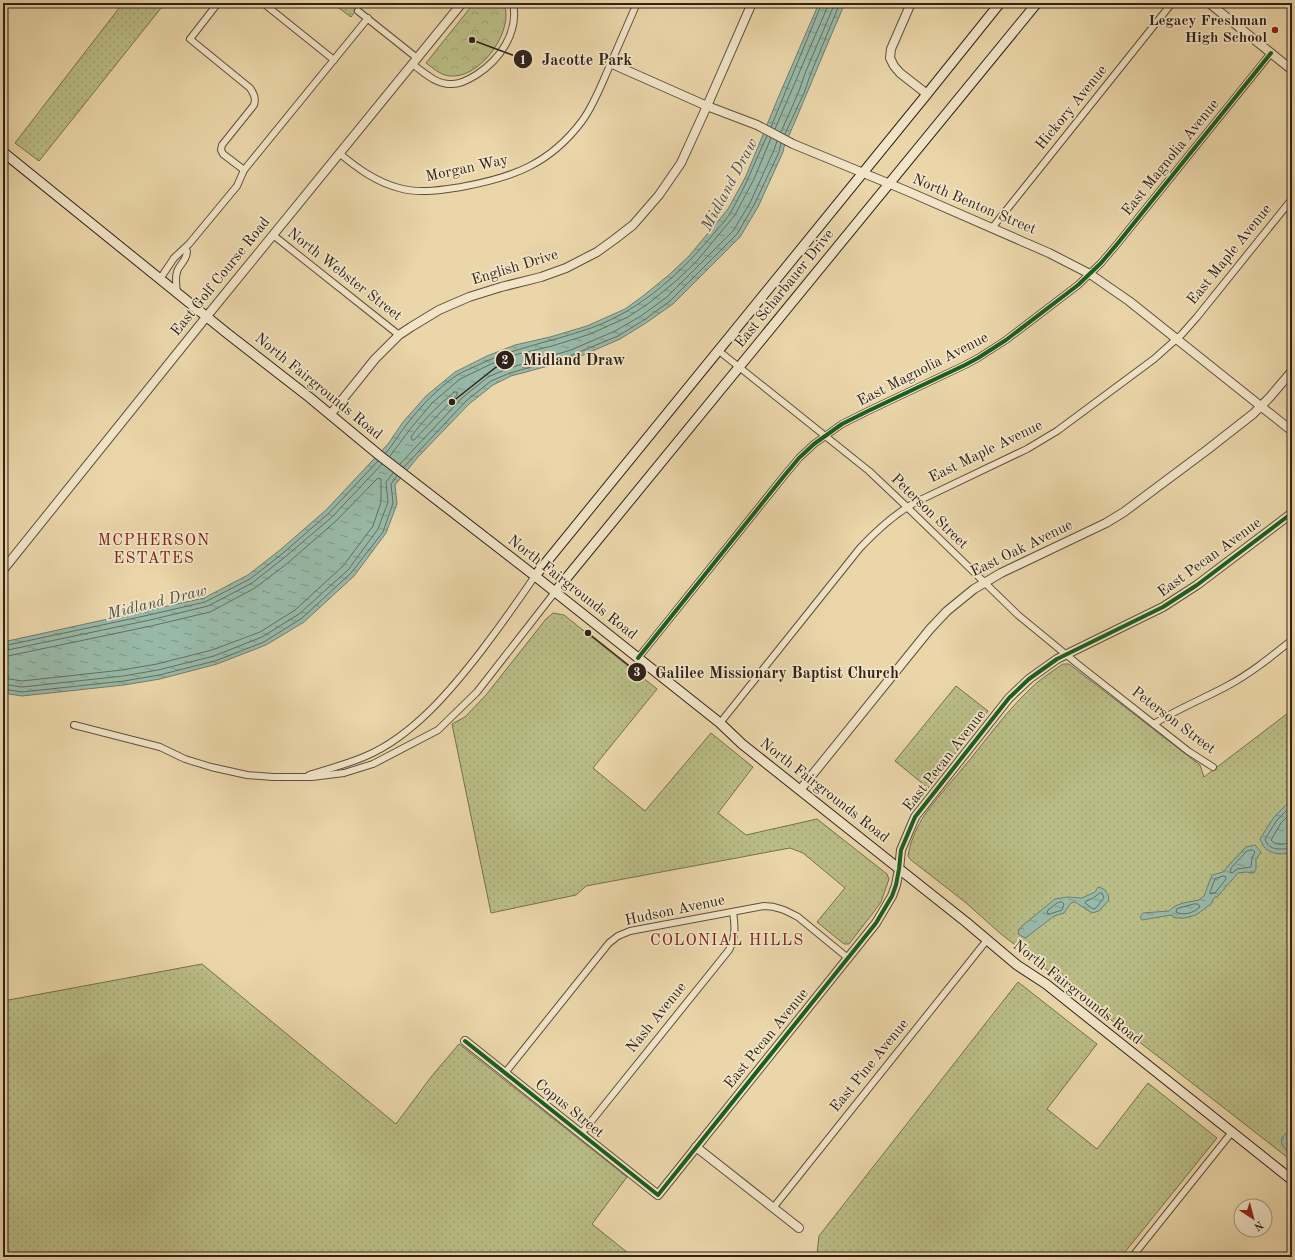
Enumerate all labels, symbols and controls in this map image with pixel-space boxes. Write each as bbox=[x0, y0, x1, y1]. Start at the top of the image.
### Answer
place label: Legacy Freshman High School bbox=[1148, 14, 1267, 46]
marker: Legacy Freshman High School bbox=[1270, 25, 1280, 35]
callout: Jacotte Park bbox=[513, 45, 640, 73]
text: Jacotte Park bbox=[542, 53, 632, 69]
text: 1 bbox=[520, 55, 526, 67]
street label: Hickory Avenue bbox=[1034, 63, 1110, 153]
street label: East Magnolia Avenue bbox=[1120, 97, 1222, 219]
water label: Midland Draw bbox=[698, 136, 761, 235]
street label: Morgan Way bbox=[424, 153, 510, 185]
street label: North Benton Street bbox=[910, 172, 1038, 238]
street label: East Maple Avenue bbox=[1185, 202, 1275, 308]
street label: East Golf Course Road bbox=[169, 215, 273, 339]
street label: North Webster Street bbox=[284, 226, 404, 324]
street label: East Scharbauer Drive bbox=[733, 227, 837, 351]
street label: English Drive bbox=[470, 248, 560, 288]
street label: East Magnolia Avenue bbox=[855, 330, 991, 410]
street label: North Fairgrounds Road bbox=[251, 331, 385, 443]
callout: Midland Draw bbox=[495, 346, 633, 374]
text: Midland Draw bbox=[523, 353, 626, 369]
text: 2 bbox=[502, 355, 509, 367]
street label: East Maple Avenue bbox=[927, 418, 1045, 486]
street label: Peterson Street bbox=[888, 472, 970, 552]
street label: East Pecan Avenue bbox=[1155, 515, 1265, 600]
street label: East Oak Avenue bbox=[969, 518, 1075, 580]
district label: MCPHERSON ESTATES bbox=[98, 533, 210, 567]
street label: North Fairgrounds Road bbox=[505, 533, 640, 643]
water label: Midland Draw bbox=[104, 583, 209, 623]
callout: Galilee Missionary Baptist Church bbox=[627, 658, 907, 686]
text: Galilee Missionary Baptist Church bbox=[655, 666, 899, 682]
text: 3 bbox=[634, 667, 641, 679]
street label: Peterson Street bbox=[1128, 685, 1218, 757]
street label: East Pecan Avenue bbox=[901, 707, 989, 814]
street label: North Fairgrounds Road bbox=[757, 736, 892, 846]
street label: Hudson Avenue bbox=[624, 893, 726, 929]
district label: COLONIAL HILLS bbox=[650, 933, 804, 949]
street label: North Fairgrounds Road bbox=[1010, 938, 1145, 1048]
street label: Nash Avenue bbox=[624, 980, 690, 1056]
street label: East Pecan Avenue bbox=[722, 986, 812, 1092]
street label: East Pine Avenue bbox=[828, 1017, 912, 1115]
street label: Copus Street bbox=[532, 1077, 606, 1141]
north arrow bbox=[1233, 1198, 1273, 1238]
text: N bbox=[1251, 1218, 1265, 1232]

